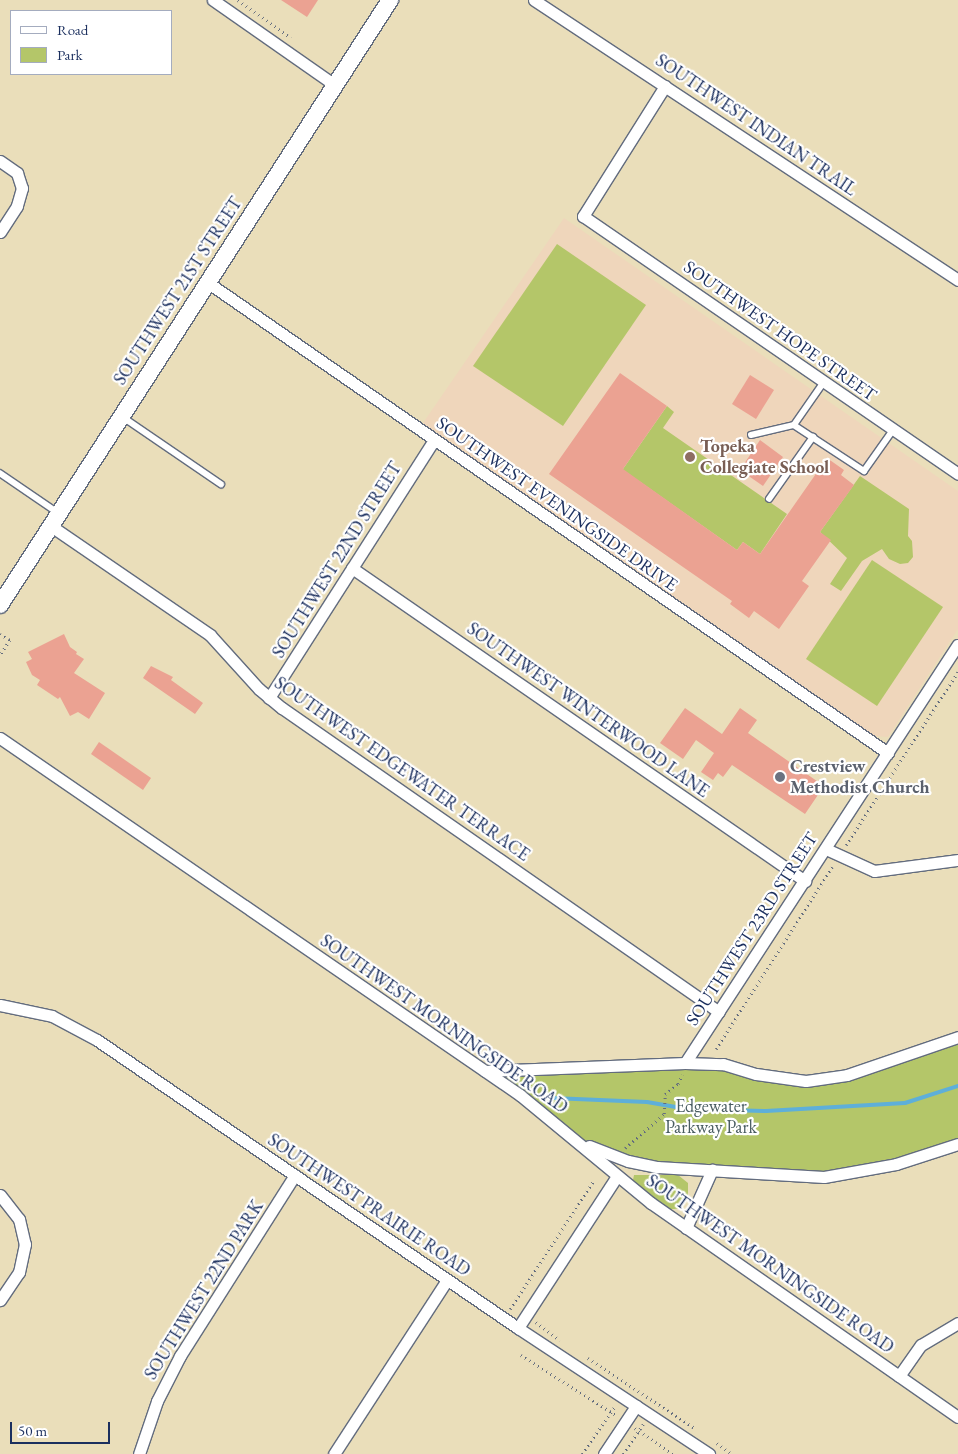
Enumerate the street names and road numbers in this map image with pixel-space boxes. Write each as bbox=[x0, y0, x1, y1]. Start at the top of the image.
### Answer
street label: SOUTHWEST INDIAN TRAIL bbox=[651, 50, 861, 200]
street label: SOUTHWEST 21ST STREET bbox=[109, 193, 247, 389]
street label: SOUTHWEST HOPE STREET bbox=[679, 256, 881, 406]
street label: SOUTHWEST EVENINGSIDE DRIVE bbox=[432, 412, 682, 596]
street label: SOUTHWEST 22ND STREET bbox=[268, 458, 406, 662]
street label: SOUTHWEST WINTERWOOD LANE bbox=[463, 618, 713, 802]
street label: SOUTHWEST EDGEWATER TERRACE bbox=[270, 672, 534, 866]
street label: SOUTHWEST 23RD STREET bbox=[682, 829, 822, 1029]
street label: SOUTHWEST MORNINGSIDE ROAD bbox=[316, 930, 572, 1118]
street label: SOUTHWEST PRAIRIE ROAD bbox=[264, 1129, 474, 1281]
street label: SOUTHWEST MORNINGSIDE ROAD bbox=[642, 1170, 898, 1358]
street label: SOUTHWEST 22ND PARK bbox=[140, 1196, 268, 1384]

